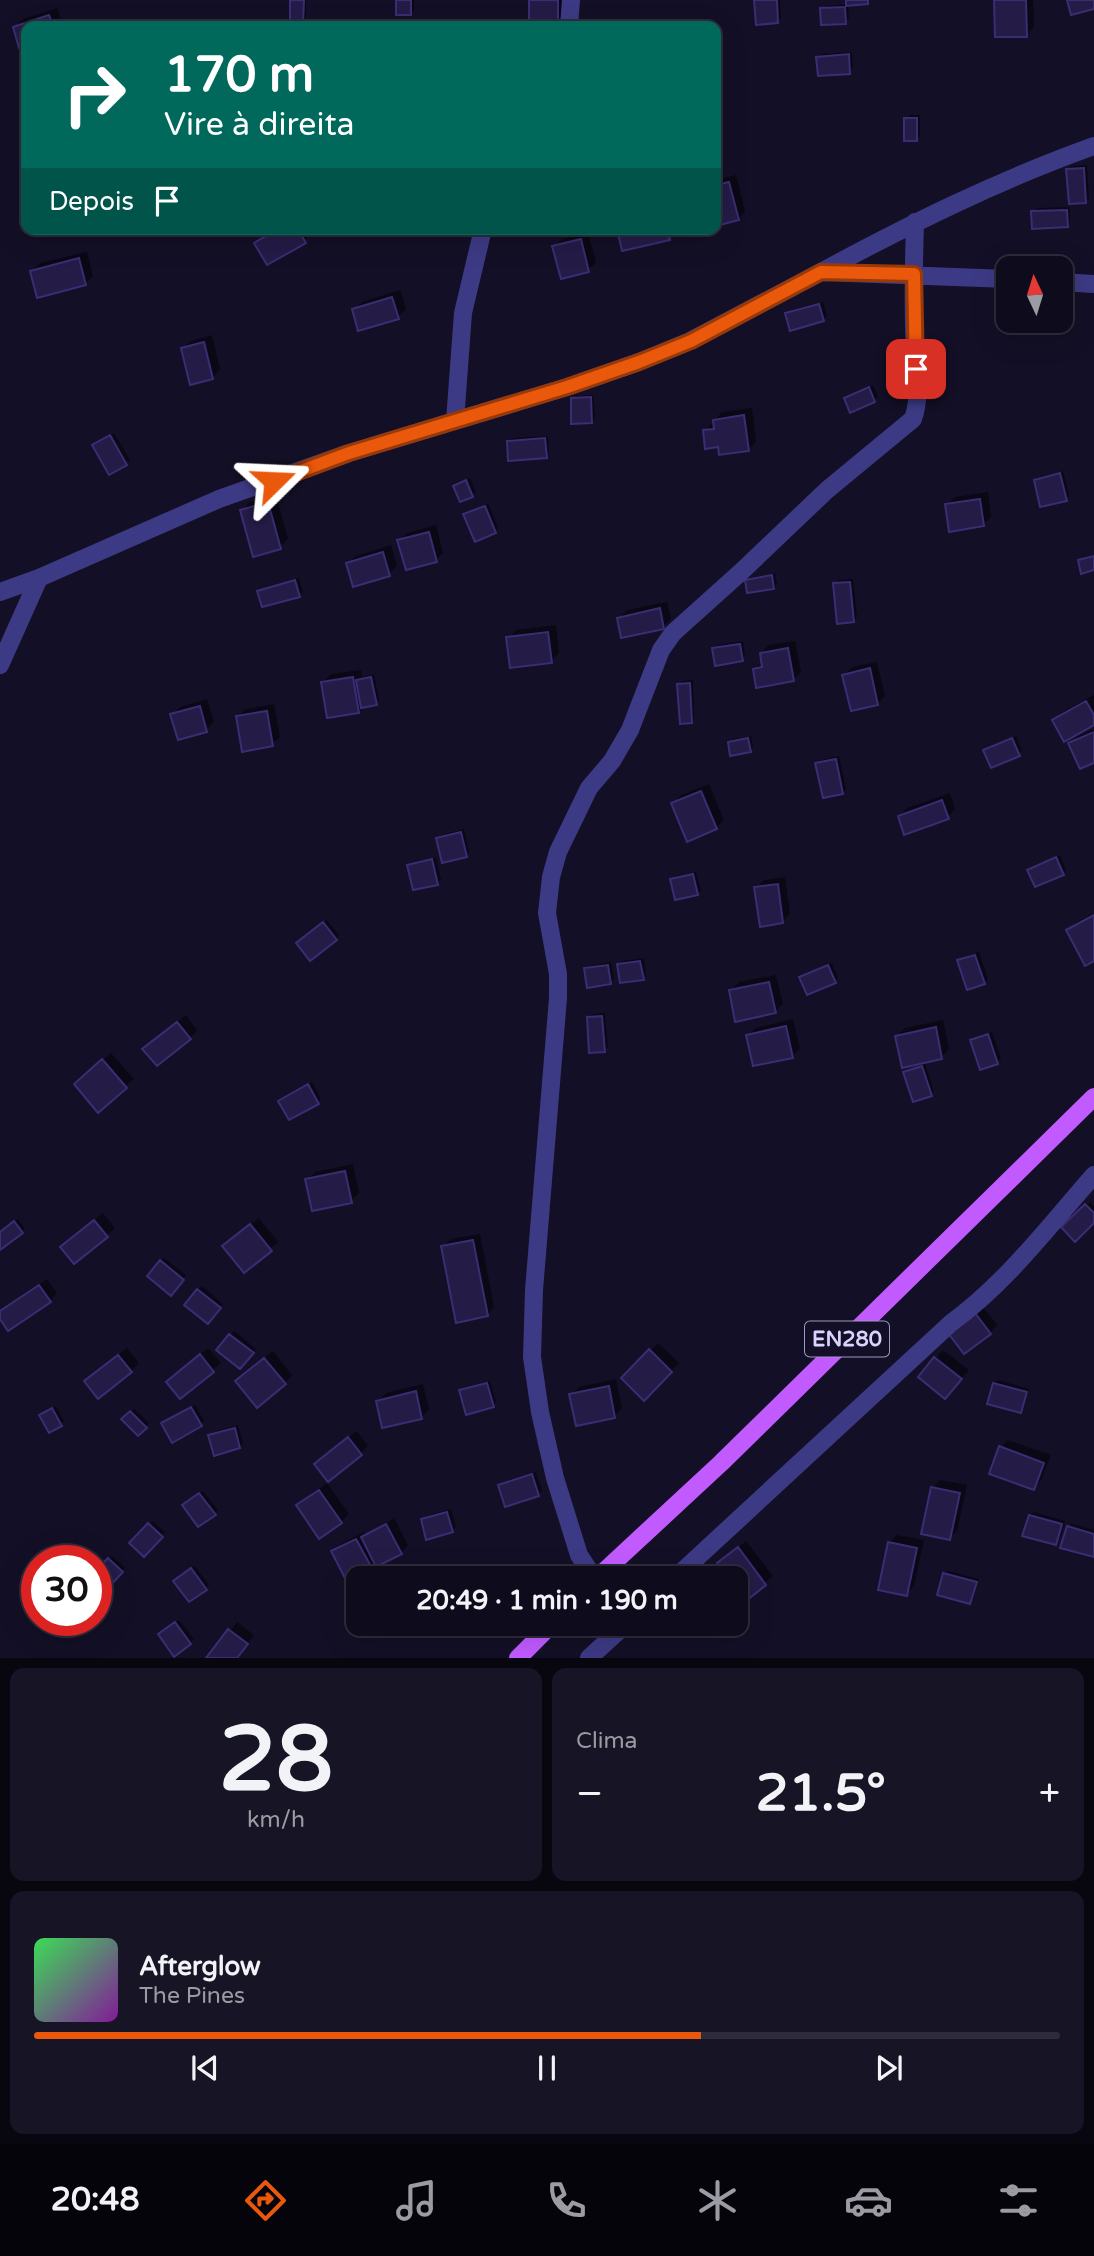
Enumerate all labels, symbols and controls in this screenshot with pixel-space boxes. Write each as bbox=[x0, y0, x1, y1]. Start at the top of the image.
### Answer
text: 170 m bbox=[164, 46, 314, 105]
icon: right bbox=[49, 49, 140, 140]
text: Vire à direita bbox=[164, 106, 355, 144]
icon: arrive bbox=[148, 182, 186, 220]
text: Depois bbox=[49, 186, 134, 217]
north arrow bbox=[996, 256, 1073, 332]
map controls bbox=[996, 256, 1073, 333]
pin bbox=[886, 339, 946, 399]
icon: arrive bbox=[897, 350, 935, 388]
position arrow bbox=[237, 444, 311, 518]
road number: EN280 bbox=[805, 1322, 889, 1356]
speed limit sign: 30 bbox=[21, 1545, 112, 1636]
text: 20:49 · 1 min · 190 m bbox=[416, 1585, 678, 1616]
text: 28 bbox=[219, 1705, 333, 1815]
text: Clima bbox=[576, 1727, 637, 1755]
text: 21.5° bbox=[756, 1762, 886, 1825]
text: − bbox=[576, 1771, 603, 1817]
text: + bbox=[1039, 1771, 1060, 1817]
text: km/h bbox=[247, 1806, 305, 1834]
text: Afterglow bbox=[139, 1951, 261, 1982]
text: The Pines bbox=[139, 1982, 245, 2010]
icon: previous bbox=[186, 2049, 224, 2087]
icon: pause bbox=[528, 2049, 566, 2087]
icon: next bbox=[870, 2049, 908, 2087]
icon: directions bbox=[241, 2176, 290, 2225]
icon: music bbox=[392, 2176, 441, 2225]
icon: phone bbox=[542, 2176, 591, 2225]
icon: climate bbox=[693, 2176, 742, 2225]
icon: car bbox=[844, 2176, 893, 2225]
icon: filters bbox=[994, 2176, 1043, 2225]
text: 20:48 bbox=[51, 2181, 140, 2219]

